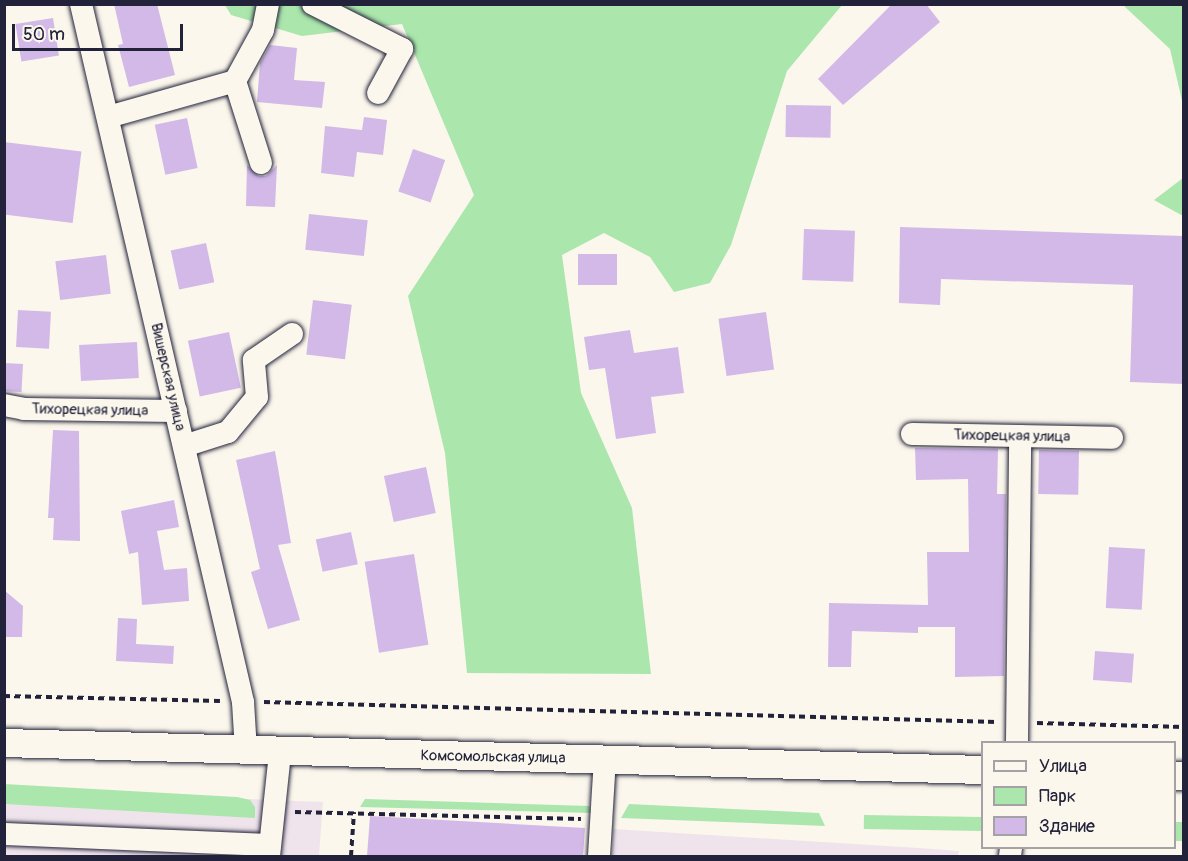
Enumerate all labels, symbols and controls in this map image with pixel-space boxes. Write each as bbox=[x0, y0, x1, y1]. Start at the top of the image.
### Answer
scale bar bbox=[15, 12, 186, 50]
text: 50 m bbox=[23, 23, 65, 46]
street label: Вишерская улица bbox=[147, 321, 189, 433]
street label: Тихорецкая улица bbox=[31, 400, 149, 420]
street label: Тихорецкая улица bbox=[953, 426, 1071, 446]
legend bbox=[981, 741, 1176, 849]
street label: Комсомольская улица bbox=[420, 747, 566, 767]
text: Улица bbox=[1039, 755, 1087, 778]
text: Парк bbox=[1039, 785, 1076, 808]
text: Здание bbox=[1039, 815, 1095, 838]

